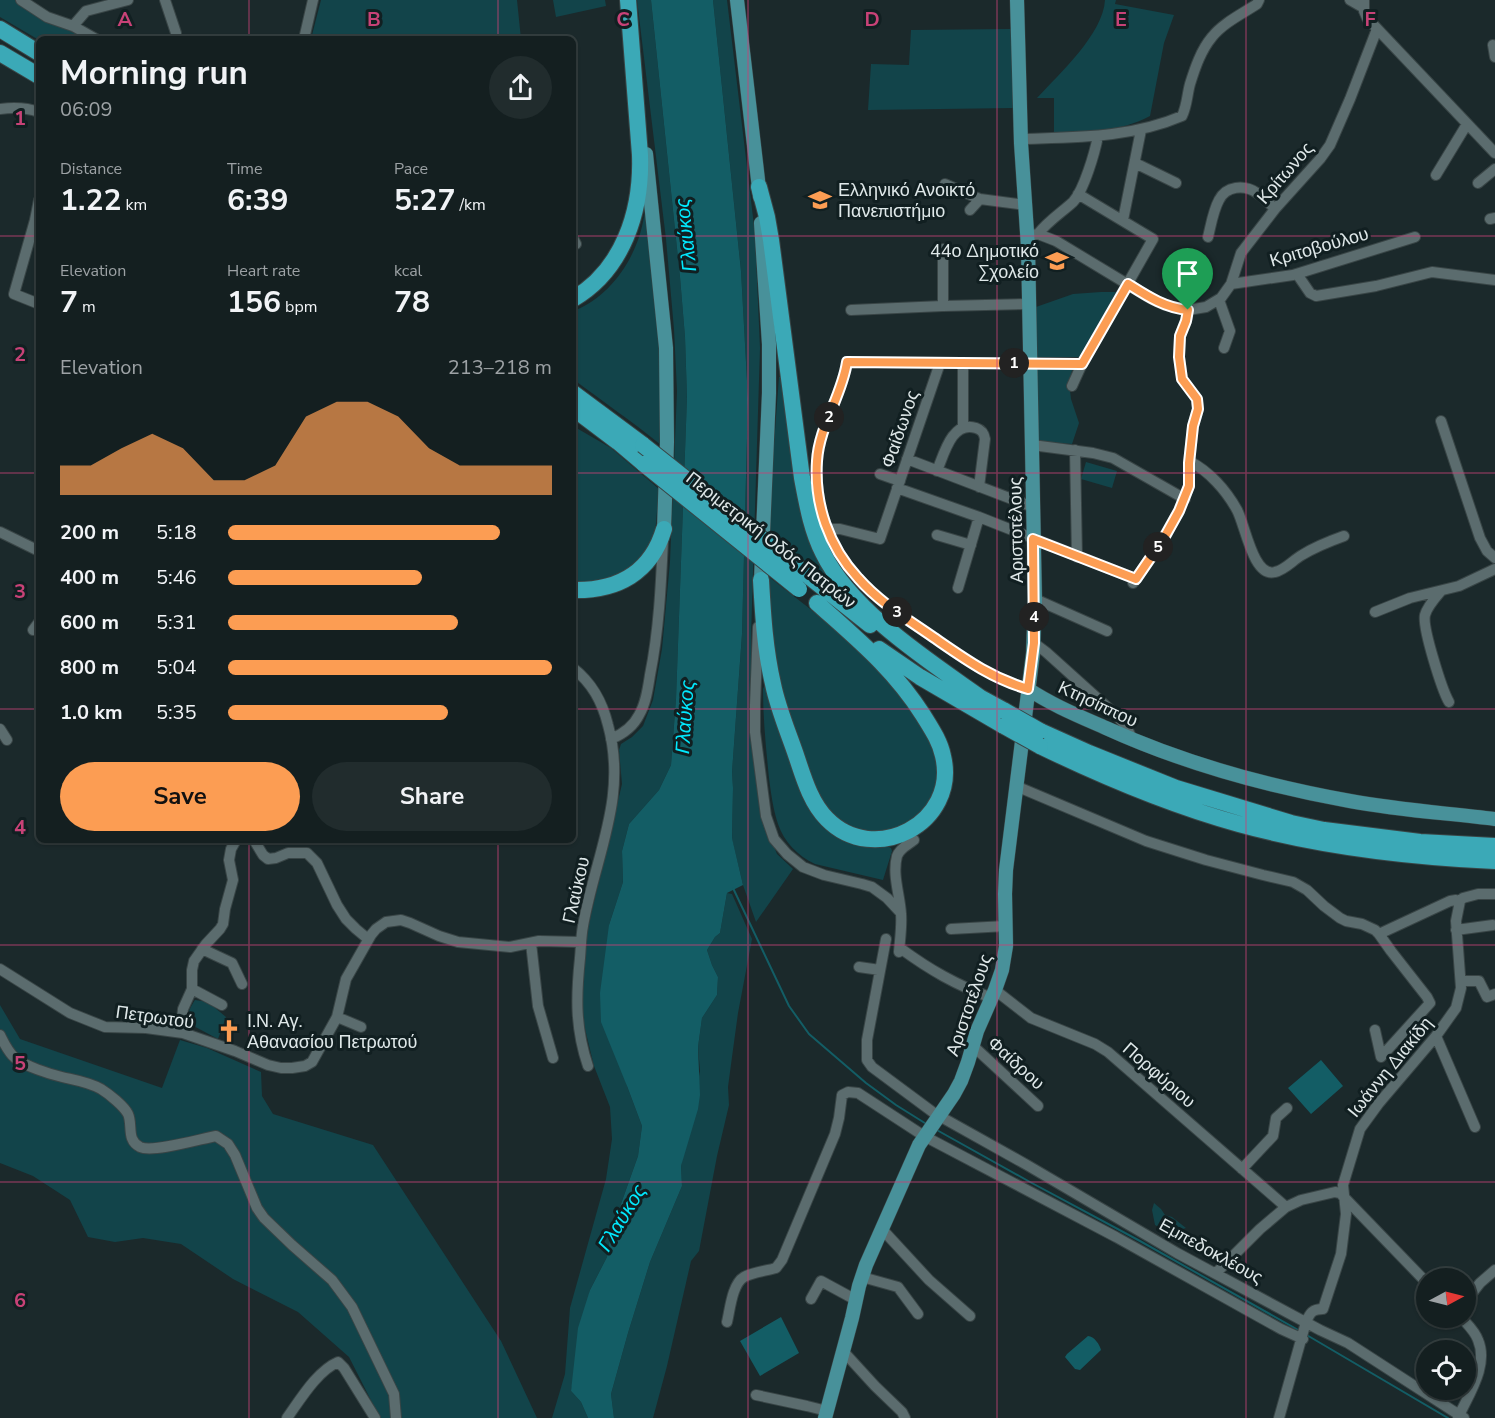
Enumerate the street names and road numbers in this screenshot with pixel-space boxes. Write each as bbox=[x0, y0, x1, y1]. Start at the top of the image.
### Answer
street label: Κρίτωνος bbox=[1251, 137, 1319, 209]
street label: Κριτοβούλου bbox=[1267, 221, 1371, 273]
street label: Φαίδωνος bbox=[876, 387, 925, 471]
street label: Περιμετρική Οδός Πατρών bbox=[681, 466, 861, 614]
street label: Αριστοτέλους bbox=[1003, 476, 1029, 583]
street label: Κτησίππου bbox=[1054, 675, 1142, 733]
street label: Γλαύκου bbox=[557, 854, 595, 926]
street label: Αριστοτέλους bbox=[940, 951, 998, 1059]
street label: Πετρωτού bbox=[114, 1000, 196, 1034]
street label: Ιωάννη Διακίδη bbox=[1342, 1012, 1438, 1122]
street label: Φαίδρου bbox=[982, 1031, 1050, 1095]
street label: Πορφύριου bbox=[1118, 1037, 1200, 1113]
street label: Εμπεδοκλέους bbox=[1155, 1213, 1268, 1290]

